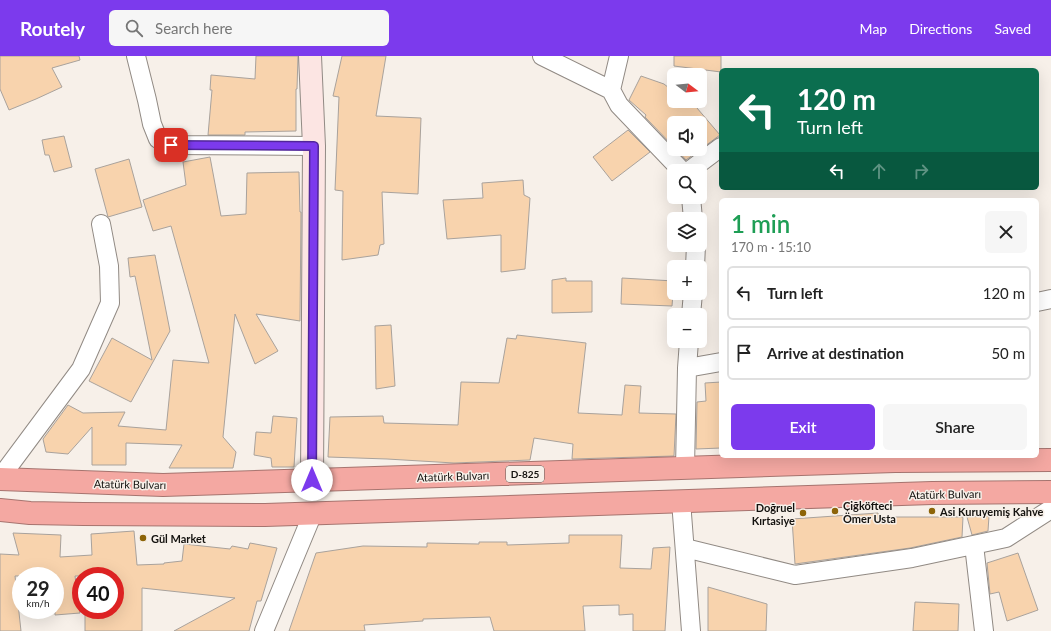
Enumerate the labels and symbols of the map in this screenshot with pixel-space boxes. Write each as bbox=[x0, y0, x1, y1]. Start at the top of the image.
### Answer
north arrow bbox=[667, 68, 707, 108]
pin bbox=[154, 128, 188, 162]
position arrow bbox=[291, 459, 333, 501]
road number: D-825 bbox=[506, 466, 544, 482]
street label: Atatürk Bulvarı bbox=[417, 468, 489, 484]
street label: Atatürk Bulvarı bbox=[94, 477, 166, 491]
street label: Atatürk Bulvarı bbox=[909, 487, 981, 501]
place label: Çiğköfteci Ömer Usta bbox=[843, 499, 896, 525]
place label: Doğruel Kırtasiye bbox=[752, 501, 795, 527]
place label: Asi Kuruyemiş Kahve bbox=[939, 505, 1044, 518]
marker: Çiğköfteci Ömer Usta bbox=[830, 506, 840, 516]
marker: Asi Kuruyemiş Kahve bbox=[927, 506, 937, 516]
marker: Doğruel Kırtasiye bbox=[798, 508, 808, 518]
place label: Gül Market bbox=[151, 532, 207, 545]
marker: Gül Market bbox=[138, 533, 148, 543]
speed limit sign: 40 bbox=[72, 567, 124, 619]

